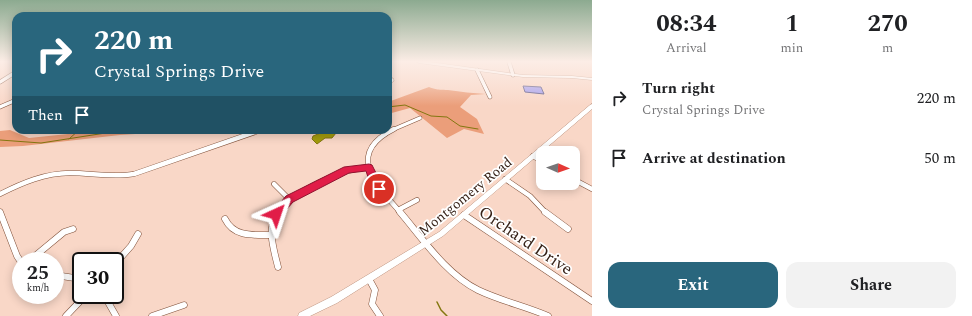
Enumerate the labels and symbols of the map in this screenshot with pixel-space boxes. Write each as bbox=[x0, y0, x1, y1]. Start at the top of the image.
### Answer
north arrow bbox=[536, 146, 580, 190]
street label: Montgomery Road bbox=[414, 152, 517, 241]
pin bbox=[362, 172, 396, 206]
position arrow bbox=[255, 193, 297, 235]
street label: Orchard Drive bbox=[473, 200, 578, 282]
speed limit sign: 30 bbox=[72, 252, 124, 304]

